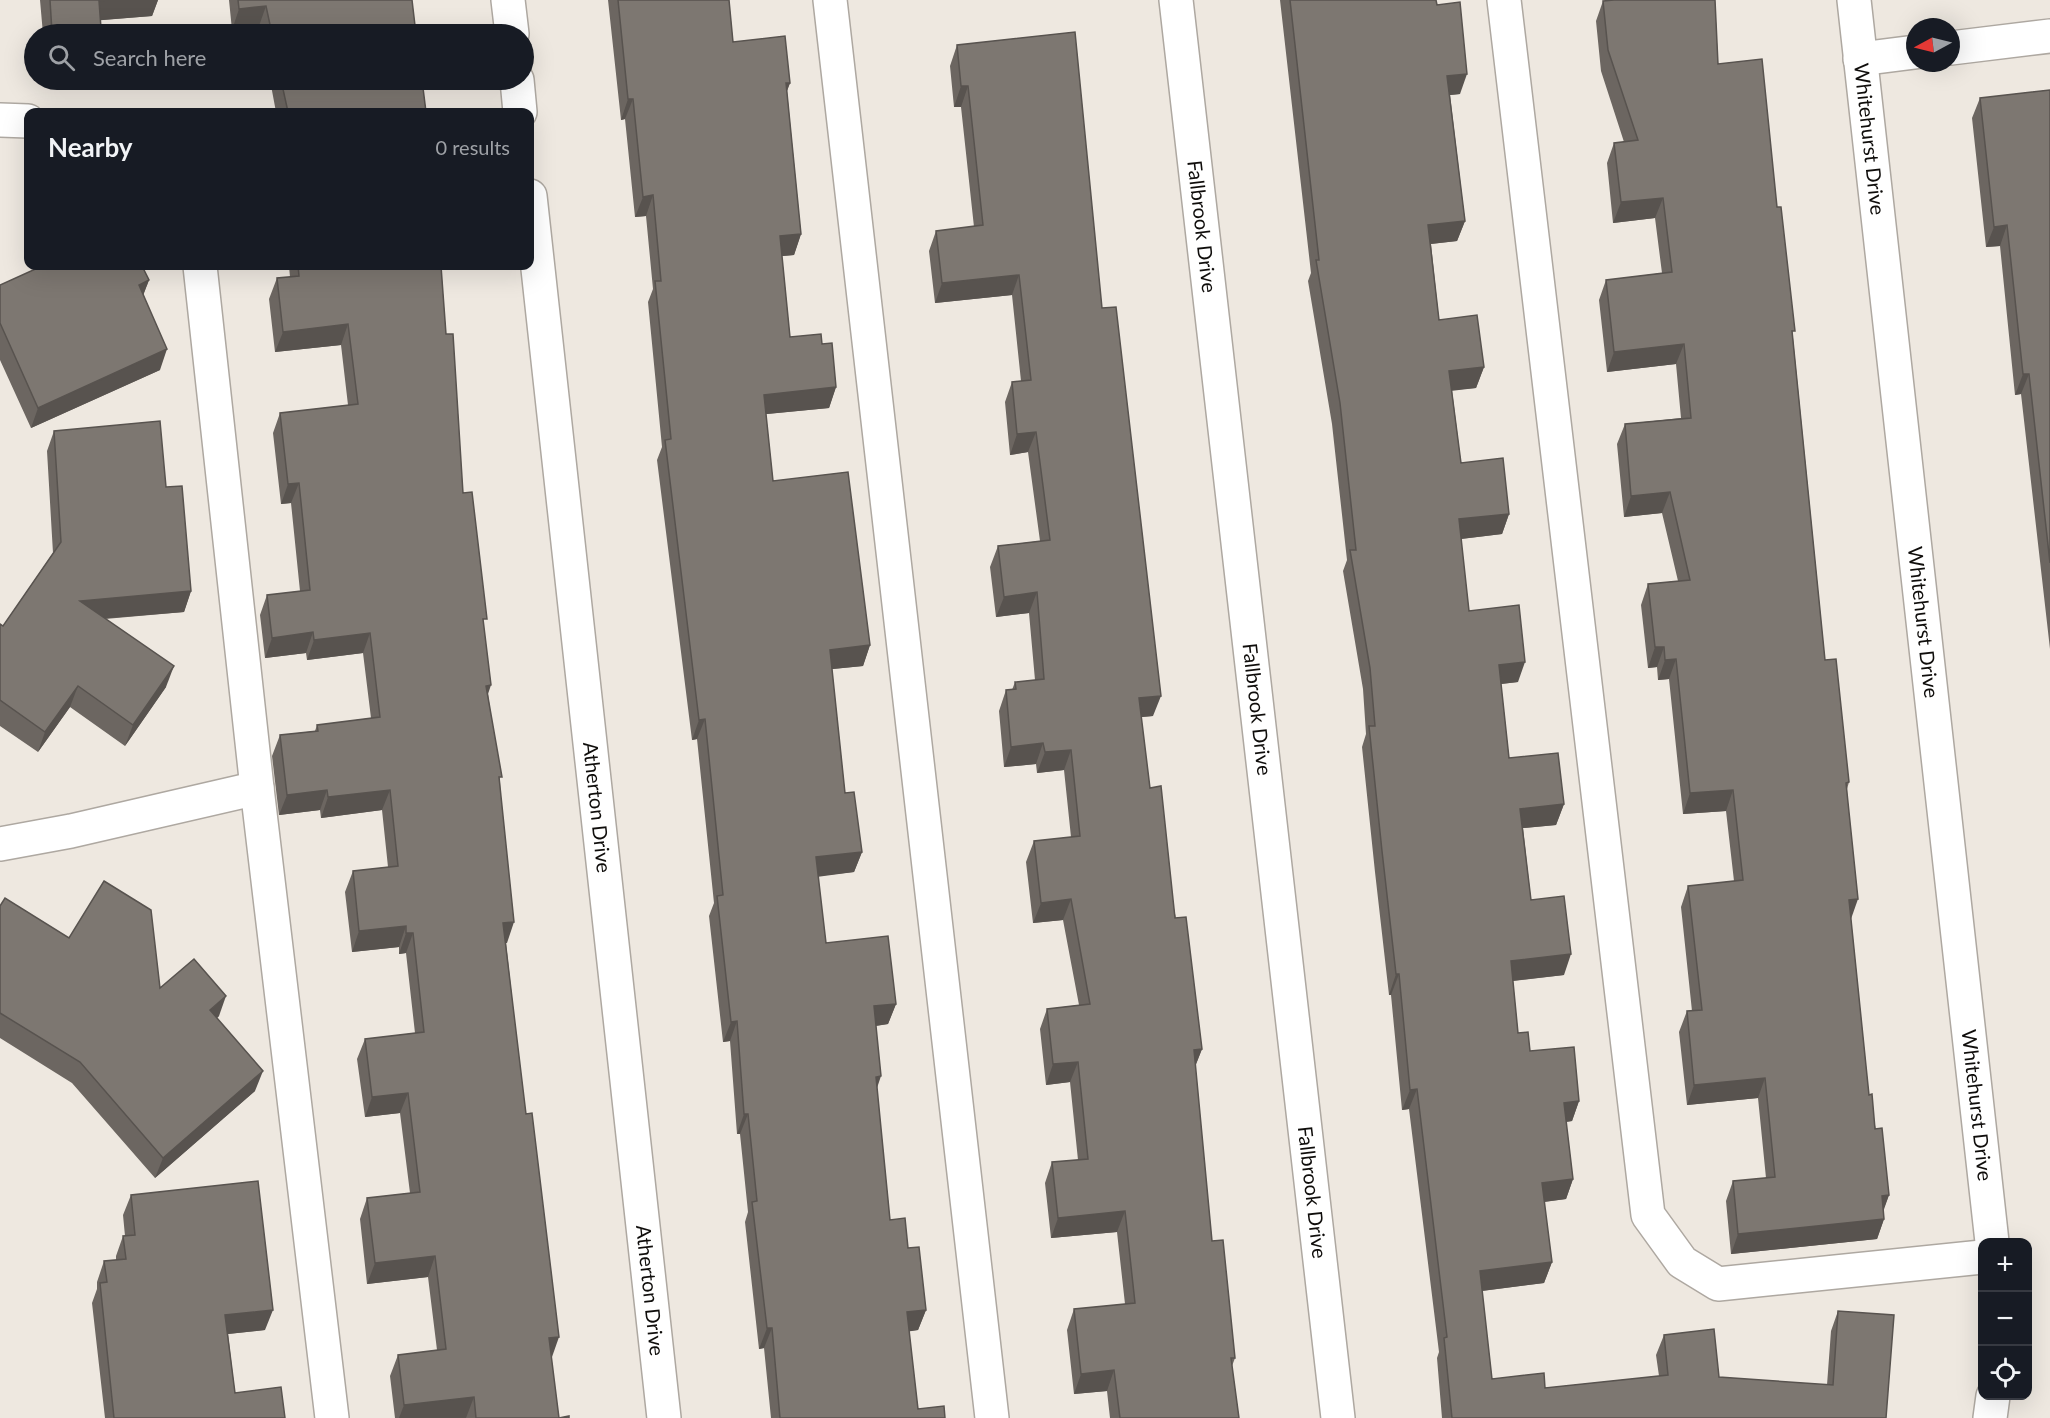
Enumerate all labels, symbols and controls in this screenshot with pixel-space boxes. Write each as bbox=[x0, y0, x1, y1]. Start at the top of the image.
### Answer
north arrow bbox=[1906, 18, 1960, 72]
search box bbox=[24, 24, 534, 90]
icon: search bbox=[45, 41, 78, 74]
text: Search here bbox=[93, 44, 206, 71]
street label: Whitehurst Drive bbox=[1850, 62, 1891, 216]
text: Nearby bbox=[48, 131, 133, 163]
text: 0 results bbox=[435, 135, 510, 159]
street label: Fallbrook Drive bbox=[1183, 159, 1222, 294]
street label: Whitehurst Drive bbox=[1904, 545, 1944, 699]
street label: Fallbrook Drive bbox=[1239, 642, 1278, 777]
street label: Atherton Drive bbox=[579, 741, 617, 874]
street label: Whitehurst Drive bbox=[1957, 1028, 1998, 1182]
street label: Fallbrook Drive bbox=[1294, 1125, 1333, 1260]
street label: Atherton Drive bbox=[632, 1224, 670, 1357]
map controls bbox=[1978, 1238, 2032, 1400]
button: + bbox=[1978, 1238, 2032, 1292]
button: − bbox=[1978, 1292, 2032, 1346]
button: locate bbox=[1978, 1346, 2032, 1400]

